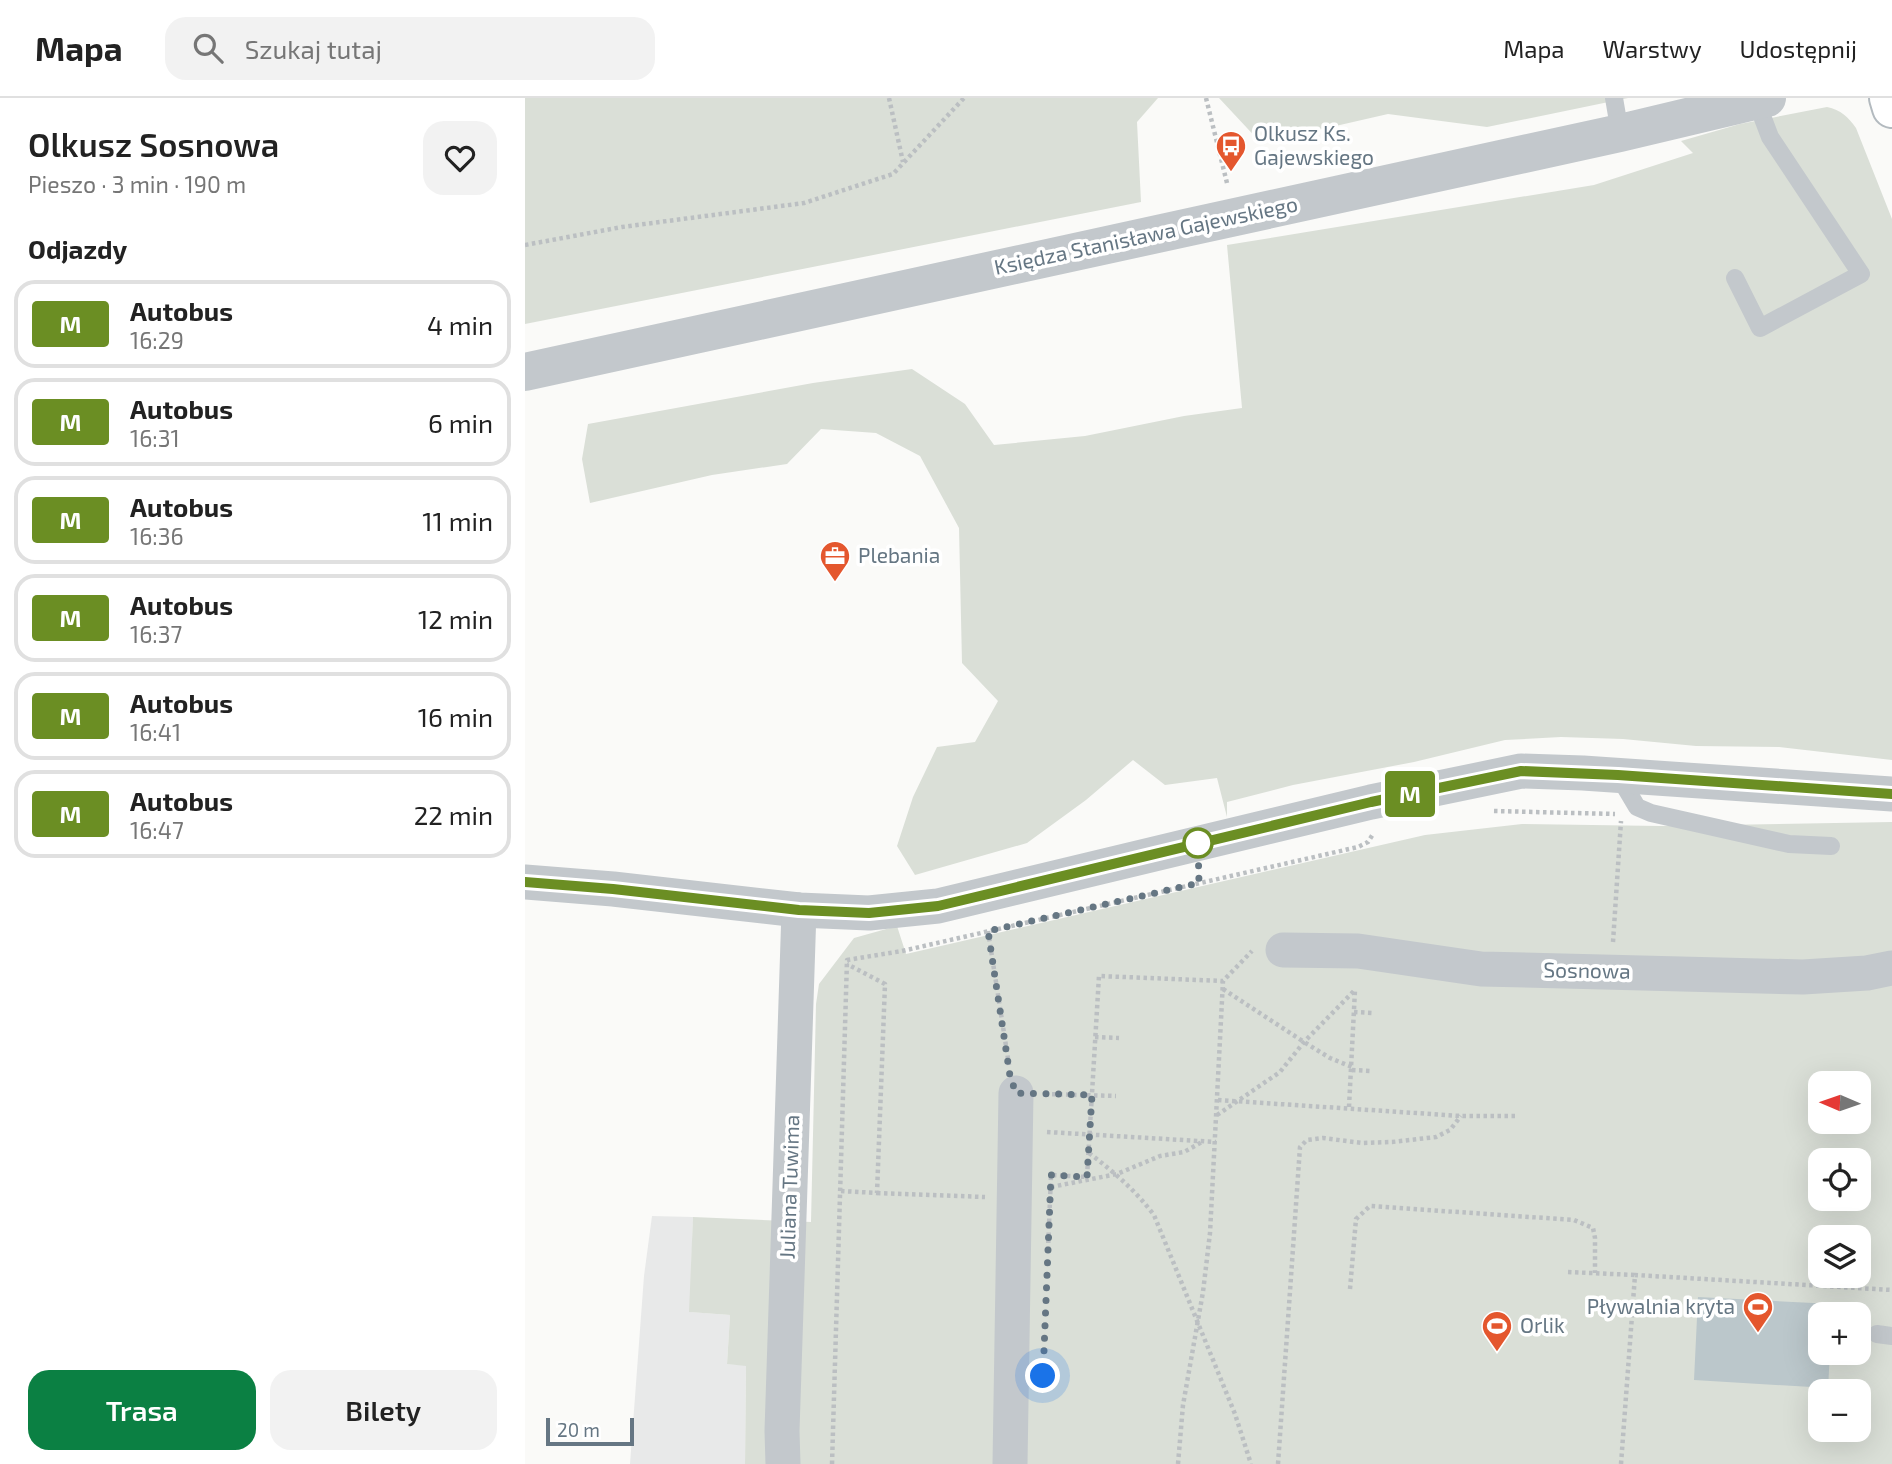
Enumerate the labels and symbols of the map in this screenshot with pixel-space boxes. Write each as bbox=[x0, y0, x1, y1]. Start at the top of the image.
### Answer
place label: Olkusz Ks. Gajewskiego bbox=[1254, 120, 1374, 170]
bus stop icon: Olkusz Ks. Gajewskiego bbox=[1214, 129, 1248, 173]
street label: Księdza Stanisława Gajewskiego bbox=[992, 190, 1300, 280]
office icon: Plebania bbox=[818, 539, 852, 583]
place label: Plebania bbox=[858, 542, 940, 567]
line badge: M bbox=[1387, 771, 1433, 817]
unlabelled marker bbox=[1183, 828, 1213, 858]
street label: Sosnowa bbox=[1543, 956, 1631, 983]
north arrow bbox=[1808, 1071, 1871, 1134]
street label: Juliana Tuwima bbox=[773, 1114, 804, 1260]
sports icon: Pływalnia kryta bbox=[1741, 1290, 1775, 1334]
place label: Pływalnia kryta bbox=[1587, 1293, 1735, 1318]
sports icon: Orlik bbox=[1480, 1309, 1514, 1353]
place label: Orlik bbox=[1520, 1312, 1565, 1337]
your location bbox=[1025, 1358, 1060, 1393]
scale bar bbox=[546, 1415, 633, 1447]

